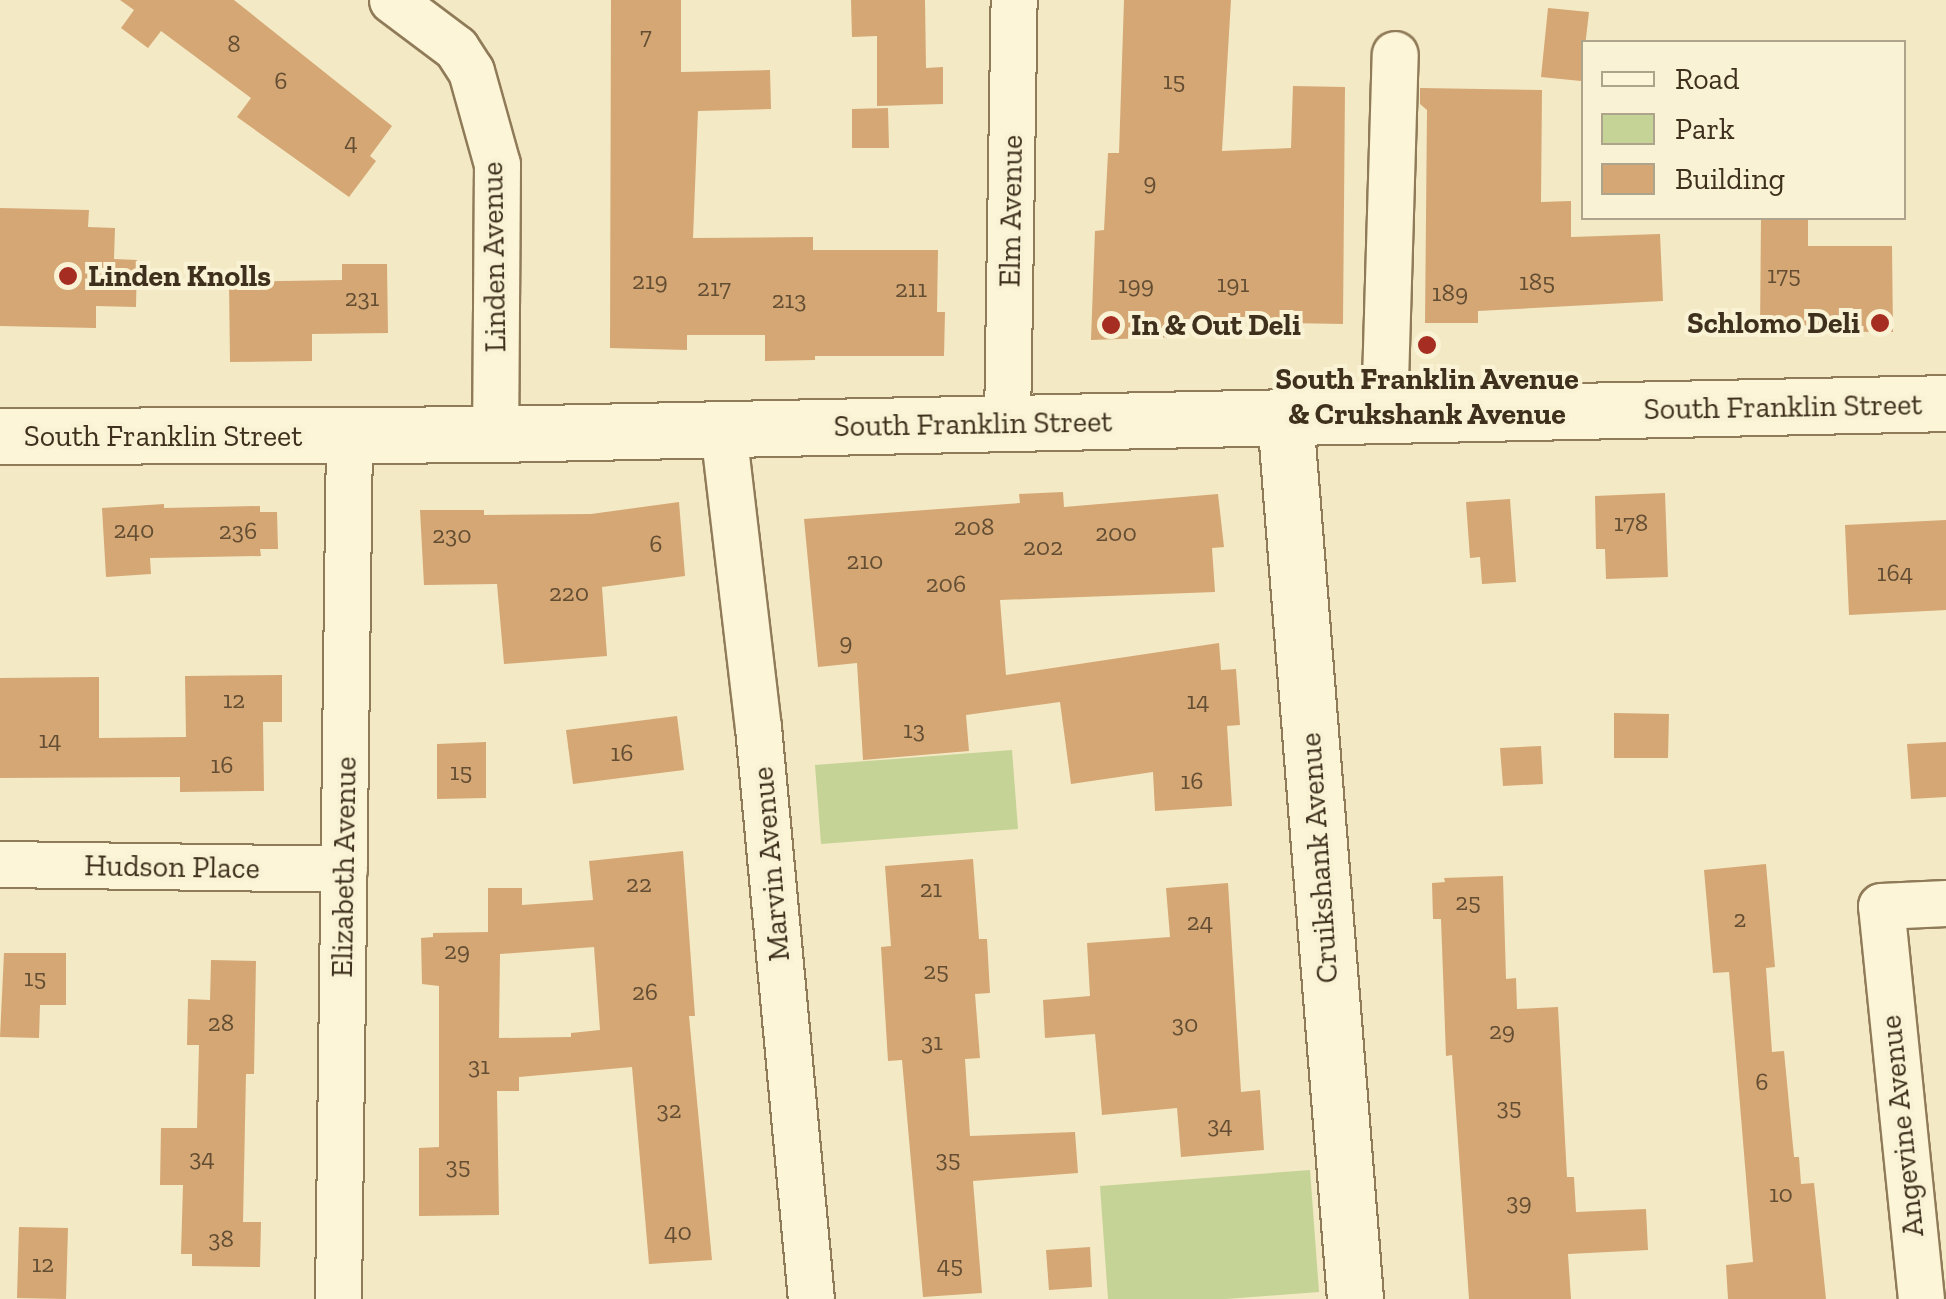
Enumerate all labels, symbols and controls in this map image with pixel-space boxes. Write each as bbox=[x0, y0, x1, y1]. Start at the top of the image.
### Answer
house number: 7 bbox=[640, 20, 652, 50]
house number: 8 bbox=[227, 28, 241, 58]
legend bbox=[1581, 40, 1906, 220]
text: Road bbox=[1675, 61, 1740, 97]
house number: 6 bbox=[274, 65, 288, 95]
house number: 15 bbox=[1163, 65, 1185, 95]
text: Park bbox=[1675, 111, 1735, 147]
house number: 4 bbox=[344, 126, 358, 156]
street label: Elm Avenue bbox=[992, 134, 1030, 288]
street label: Linden Avenue bbox=[474, 161, 514, 353]
text: Building bbox=[1675, 161, 1785, 197]
house number: 9 bbox=[1143, 166, 1157, 196]
place label: Linden Knolls bbox=[88, 258, 271, 294]
house number: 175 bbox=[1767, 259, 1801, 289]
marker: Linden Knolls bbox=[57, 265, 79, 287]
house number: 219 bbox=[632, 265, 668, 295]
house number: 185 bbox=[1519, 266, 1555, 296]
house number: 191 bbox=[1217, 268, 1249, 298]
house number: 199 bbox=[1118, 269, 1154, 299]
house number: 217 bbox=[697, 272, 731, 302]
house number: 211 bbox=[895, 273, 927, 303]
house number: 189 bbox=[1432, 277, 1468, 307]
house number: 231 bbox=[345, 282, 379, 312]
house number: 213 bbox=[772, 284, 806, 314]
place label: Schlomo Deli bbox=[1687, 305, 1860, 341]
place label: In & Out Deli bbox=[1131, 307, 1301, 343]
marker: Schlomo Deli bbox=[1869, 312, 1891, 334]
marker: In & Out Deli bbox=[1100, 314, 1122, 336]
marker: South Franklin Avenue & Crukshank Avenue bbox=[1416, 334, 1438, 356]
place label: South Franklin Avenue & Crukshank Avenue bbox=[1275, 361, 1579, 432]
street label: South Franklin Street bbox=[1643, 387, 1923, 427]
street label: South Franklin Street bbox=[833, 404, 1113, 444]
street label: South Franklin Street bbox=[24, 418, 302, 454]
house number: 178 bbox=[1614, 507, 1648, 537]
house number: 208 bbox=[954, 511, 994, 541]
house number: 240 bbox=[114, 514, 154, 544]
house number: 236 bbox=[219, 515, 257, 545]
house number: 200 bbox=[1095, 517, 1137, 547]
house number: 230 bbox=[432, 519, 472, 549]
house number: 6 bbox=[649, 528, 663, 558]
house number: 202 bbox=[1023, 531, 1063, 561]
house number: 210 bbox=[847, 545, 883, 575]
house number: 164 bbox=[1877, 557, 1913, 587]
house number: 206 bbox=[926, 568, 966, 598]
house number: 220 bbox=[549, 577, 589, 607]
house number: 9 bbox=[839, 626, 853, 656]
house number: 12 bbox=[223, 684, 245, 714]
house number: 14 bbox=[1186, 685, 1210, 715]
house number: 13 bbox=[903, 714, 925, 744]
house number: 14 bbox=[38, 724, 62, 754]
street label: Cruikshank Avenue bbox=[1292, 731, 1346, 985]
house number: 16 bbox=[611, 737, 633, 767]
house number: 16 bbox=[211, 749, 233, 779]
street label: Elizabeth Avenue bbox=[324, 756, 364, 978]
house number: 15 bbox=[450, 756, 472, 786]
street label: Marvin Avenue bbox=[745, 765, 797, 963]
house number: 16 bbox=[1181, 765, 1203, 795]
street label: Hudson Place bbox=[84, 847, 260, 887]
house number: 22 bbox=[626, 868, 652, 898]
house number: 21 bbox=[920, 873, 942, 903]
house number: 25 bbox=[1455, 886, 1481, 916]
house number: 2 bbox=[1734, 903, 1746, 933]
house number: 24 bbox=[1187, 906, 1213, 936]
house number: 29 bbox=[444, 935, 470, 965]
house number: 25 bbox=[923, 955, 949, 985]
house number: 15 bbox=[24, 962, 46, 992]
house number: 26 bbox=[632, 976, 658, 1006]
house number: 28 bbox=[208, 1007, 234, 1037]
house number: 30 bbox=[1172, 1008, 1198, 1038]
street label: Angevine Avenue bbox=[1872, 1013, 1932, 1239]
house number: 29 bbox=[1489, 1015, 1515, 1045]
house number: 31 bbox=[921, 1026, 943, 1056]
house number: 31 bbox=[468, 1050, 490, 1080]
house number: 6 bbox=[1755, 1066, 1769, 1096]
house number: 35 bbox=[1496, 1091, 1522, 1121]
house number: 32 bbox=[656, 1094, 682, 1124]
house number: 34 bbox=[1207, 1109, 1233, 1139]
house number: 34 bbox=[189, 1142, 215, 1172]
house number: 35 bbox=[935, 1143, 961, 1173]
house number: 35 bbox=[445, 1150, 471, 1180]
house number: 10 bbox=[1769, 1178, 1793, 1208]
house number: 39 bbox=[1506, 1186, 1532, 1216]
house number: 40 bbox=[664, 1216, 692, 1246]
house number: 38 bbox=[208, 1223, 234, 1253]
house number: 12 bbox=[32, 1248, 54, 1278]
house number: 45 bbox=[937, 1249, 963, 1279]

